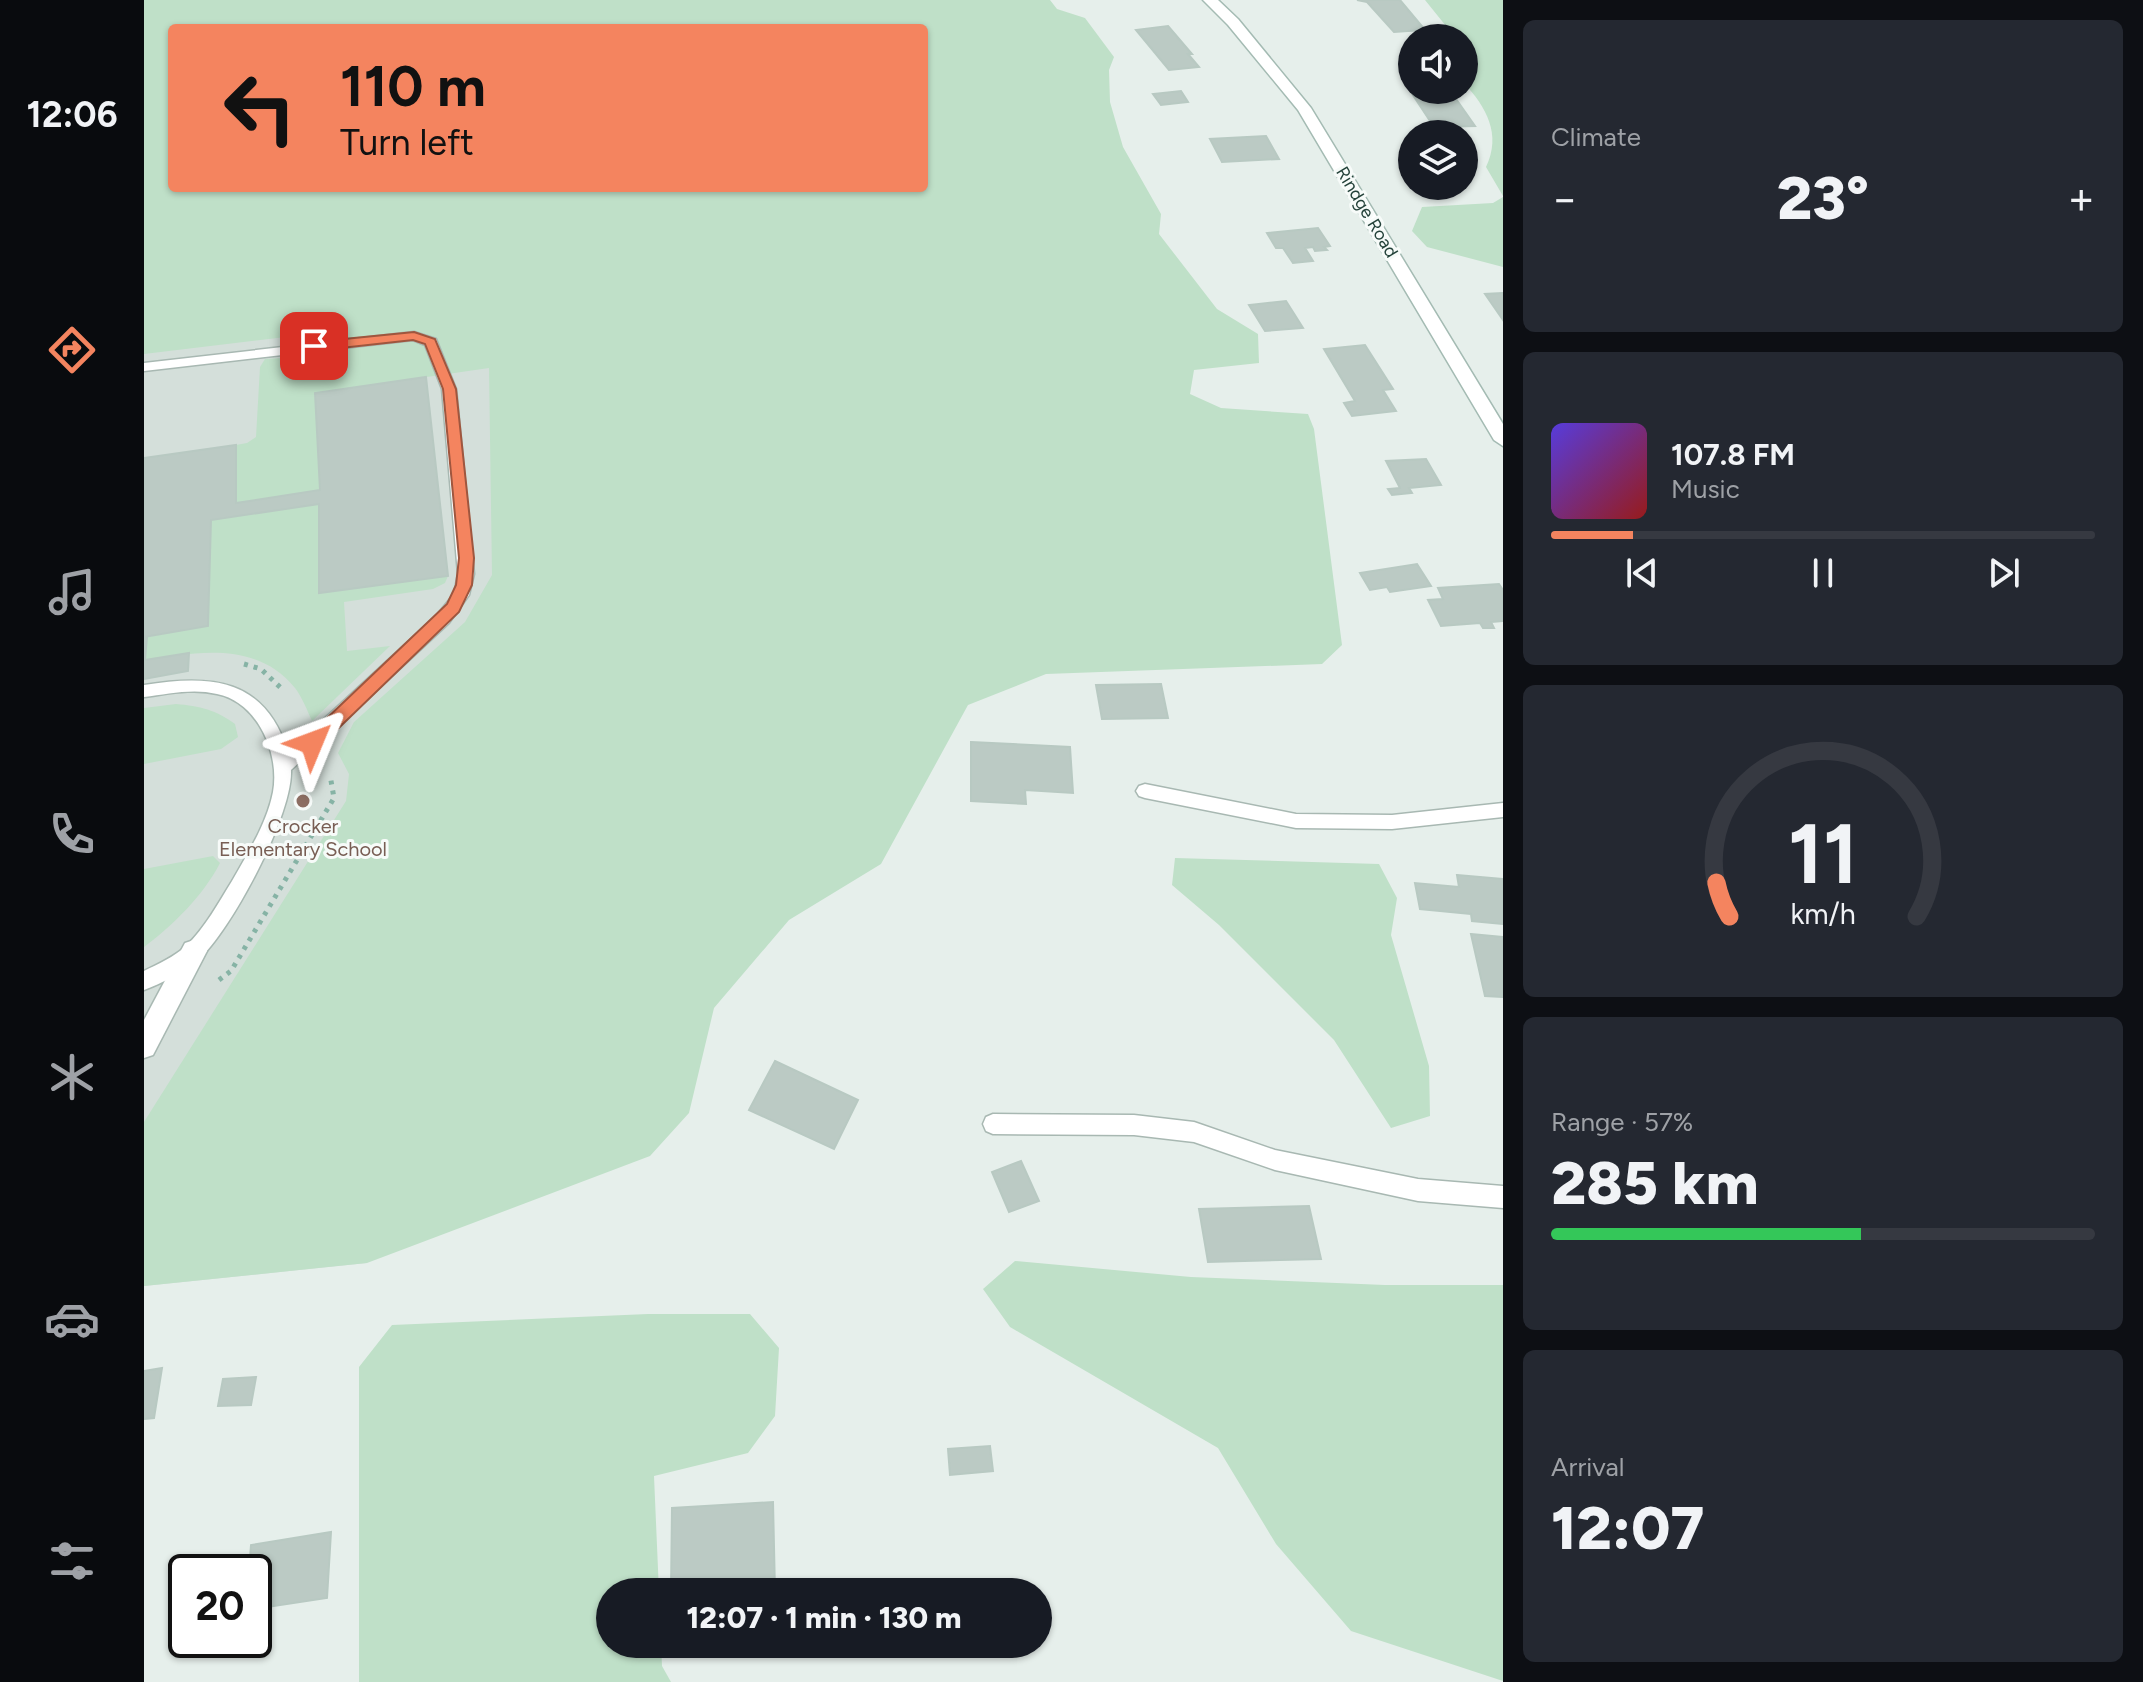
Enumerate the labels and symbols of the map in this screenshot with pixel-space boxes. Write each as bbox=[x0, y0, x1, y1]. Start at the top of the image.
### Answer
street label: Rindge Road bbox=[1331, 162, 1403, 262]
pin bbox=[280, 312, 348, 380]
position arrow bbox=[270, 701, 354, 785]
marker: Crocker Elementary School bbox=[294, 792, 312, 810]
place label: Crocker Elementary School bbox=[219, 814, 387, 861]
speed limit sign: 20 bbox=[168, 1554, 272, 1658]

